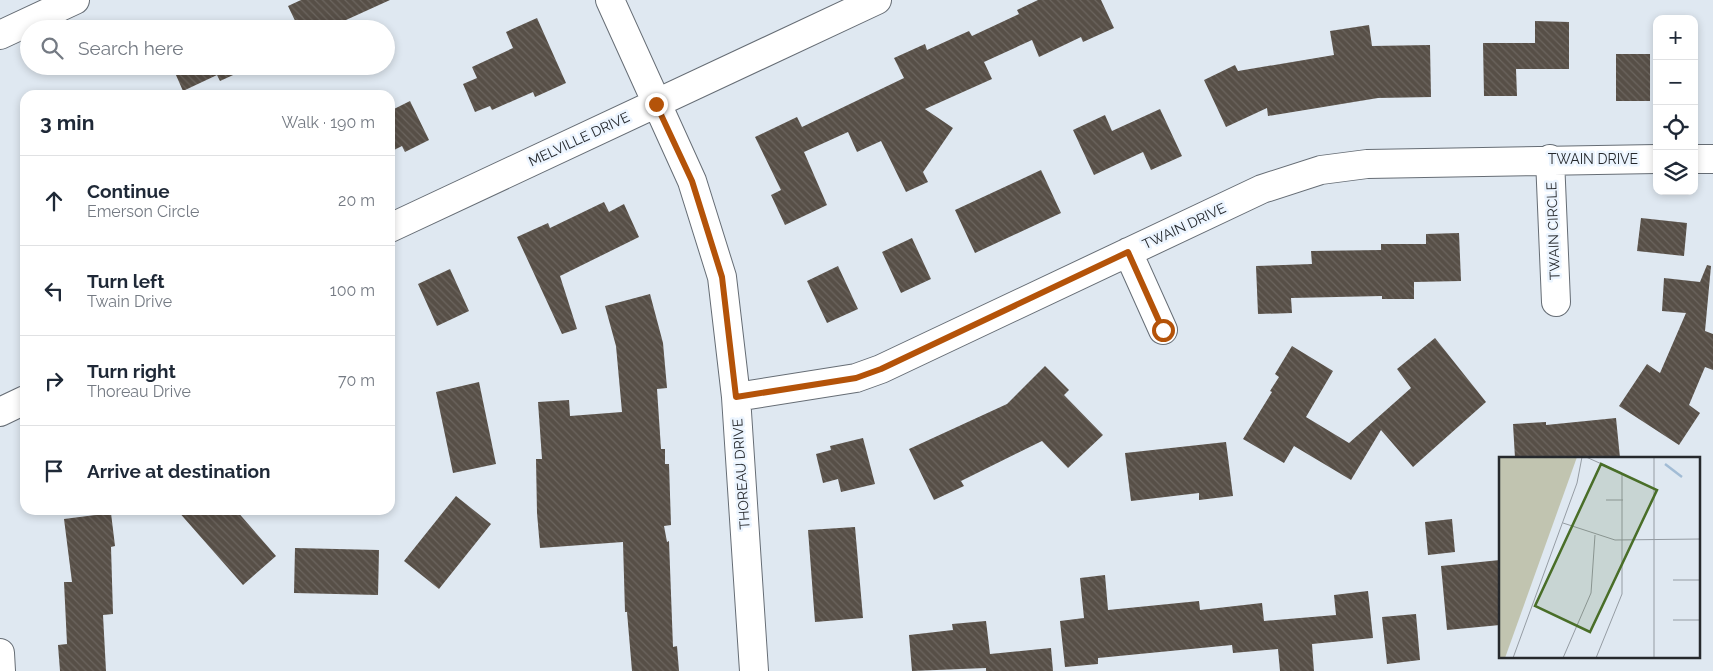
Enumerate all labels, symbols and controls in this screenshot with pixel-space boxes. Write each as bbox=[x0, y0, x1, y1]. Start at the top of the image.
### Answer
map controls bbox=[1653, 15, 1698, 195]
button: + bbox=[1653, 15, 1698, 60]
search box bbox=[20, 20, 395, 75]
icon: search bbox=[38, 34, 66, 62]
text: Search here bbox=[78, 37, 184, 59]
button: − bbox=[1653, 60, 1698, 105]
route end bbox=[645, 93, 668, 116]
button: locate bbox=[1653, 105, 1698, 150]
street label: MELVILLE DRIVE bbox=[526, 109, 632, 169]
text: 3 min bbox=[40, 110, 94, 135]
text: Walk · 190 m bbox=[282, 113, 375, 132]
button: layers bbox=[1653, 150, 1698, 195]
street label: TWAIN DRIVE bbox=[1548, 151, 1638, 167]
text: Continue bbox=[87, 180, 170, 202]
street label: TWAIN CIRCLE bbox=[1543, 182, 1563, 280]
icon: ahead bbox=[40, 187, 68, 215]
text: 20 m bbox=[338, 191, 375, 210]
street label: TWAIN DRIVE bbox=[1140, 200, 1228, 252]
text: Emerson Circle bbox=[87, 202, 199, 221]
text: Turn left bbox=[87, 270, 164, 292]
icon: left bbox=[40, 277, 68, 305]
text: 100 m bbox=[330, 281, 375, 300]
text: Twain Drive bbox=[87, 292, 172, 311]
route start bbox=[1152, 319, 1175, 342]
text: Turn right bbox=[87, 360, 176, 382]
icon: right bbox=[40, 367, 68, 395]
text: 70 m bbox=[338, 371, 375, 390]
text: Thoreau Drive bbox=[87, 382, 191, 401]
street label: THOREAU DRIVE bbox=[729, 418, 753, 530]
icon: arrive bbox=[40, 457, 68, 485]
inset map bbox=[1499, 457, 1700, 658]
text: Arrive at destination bbox=[87, 460, 271, 482]

